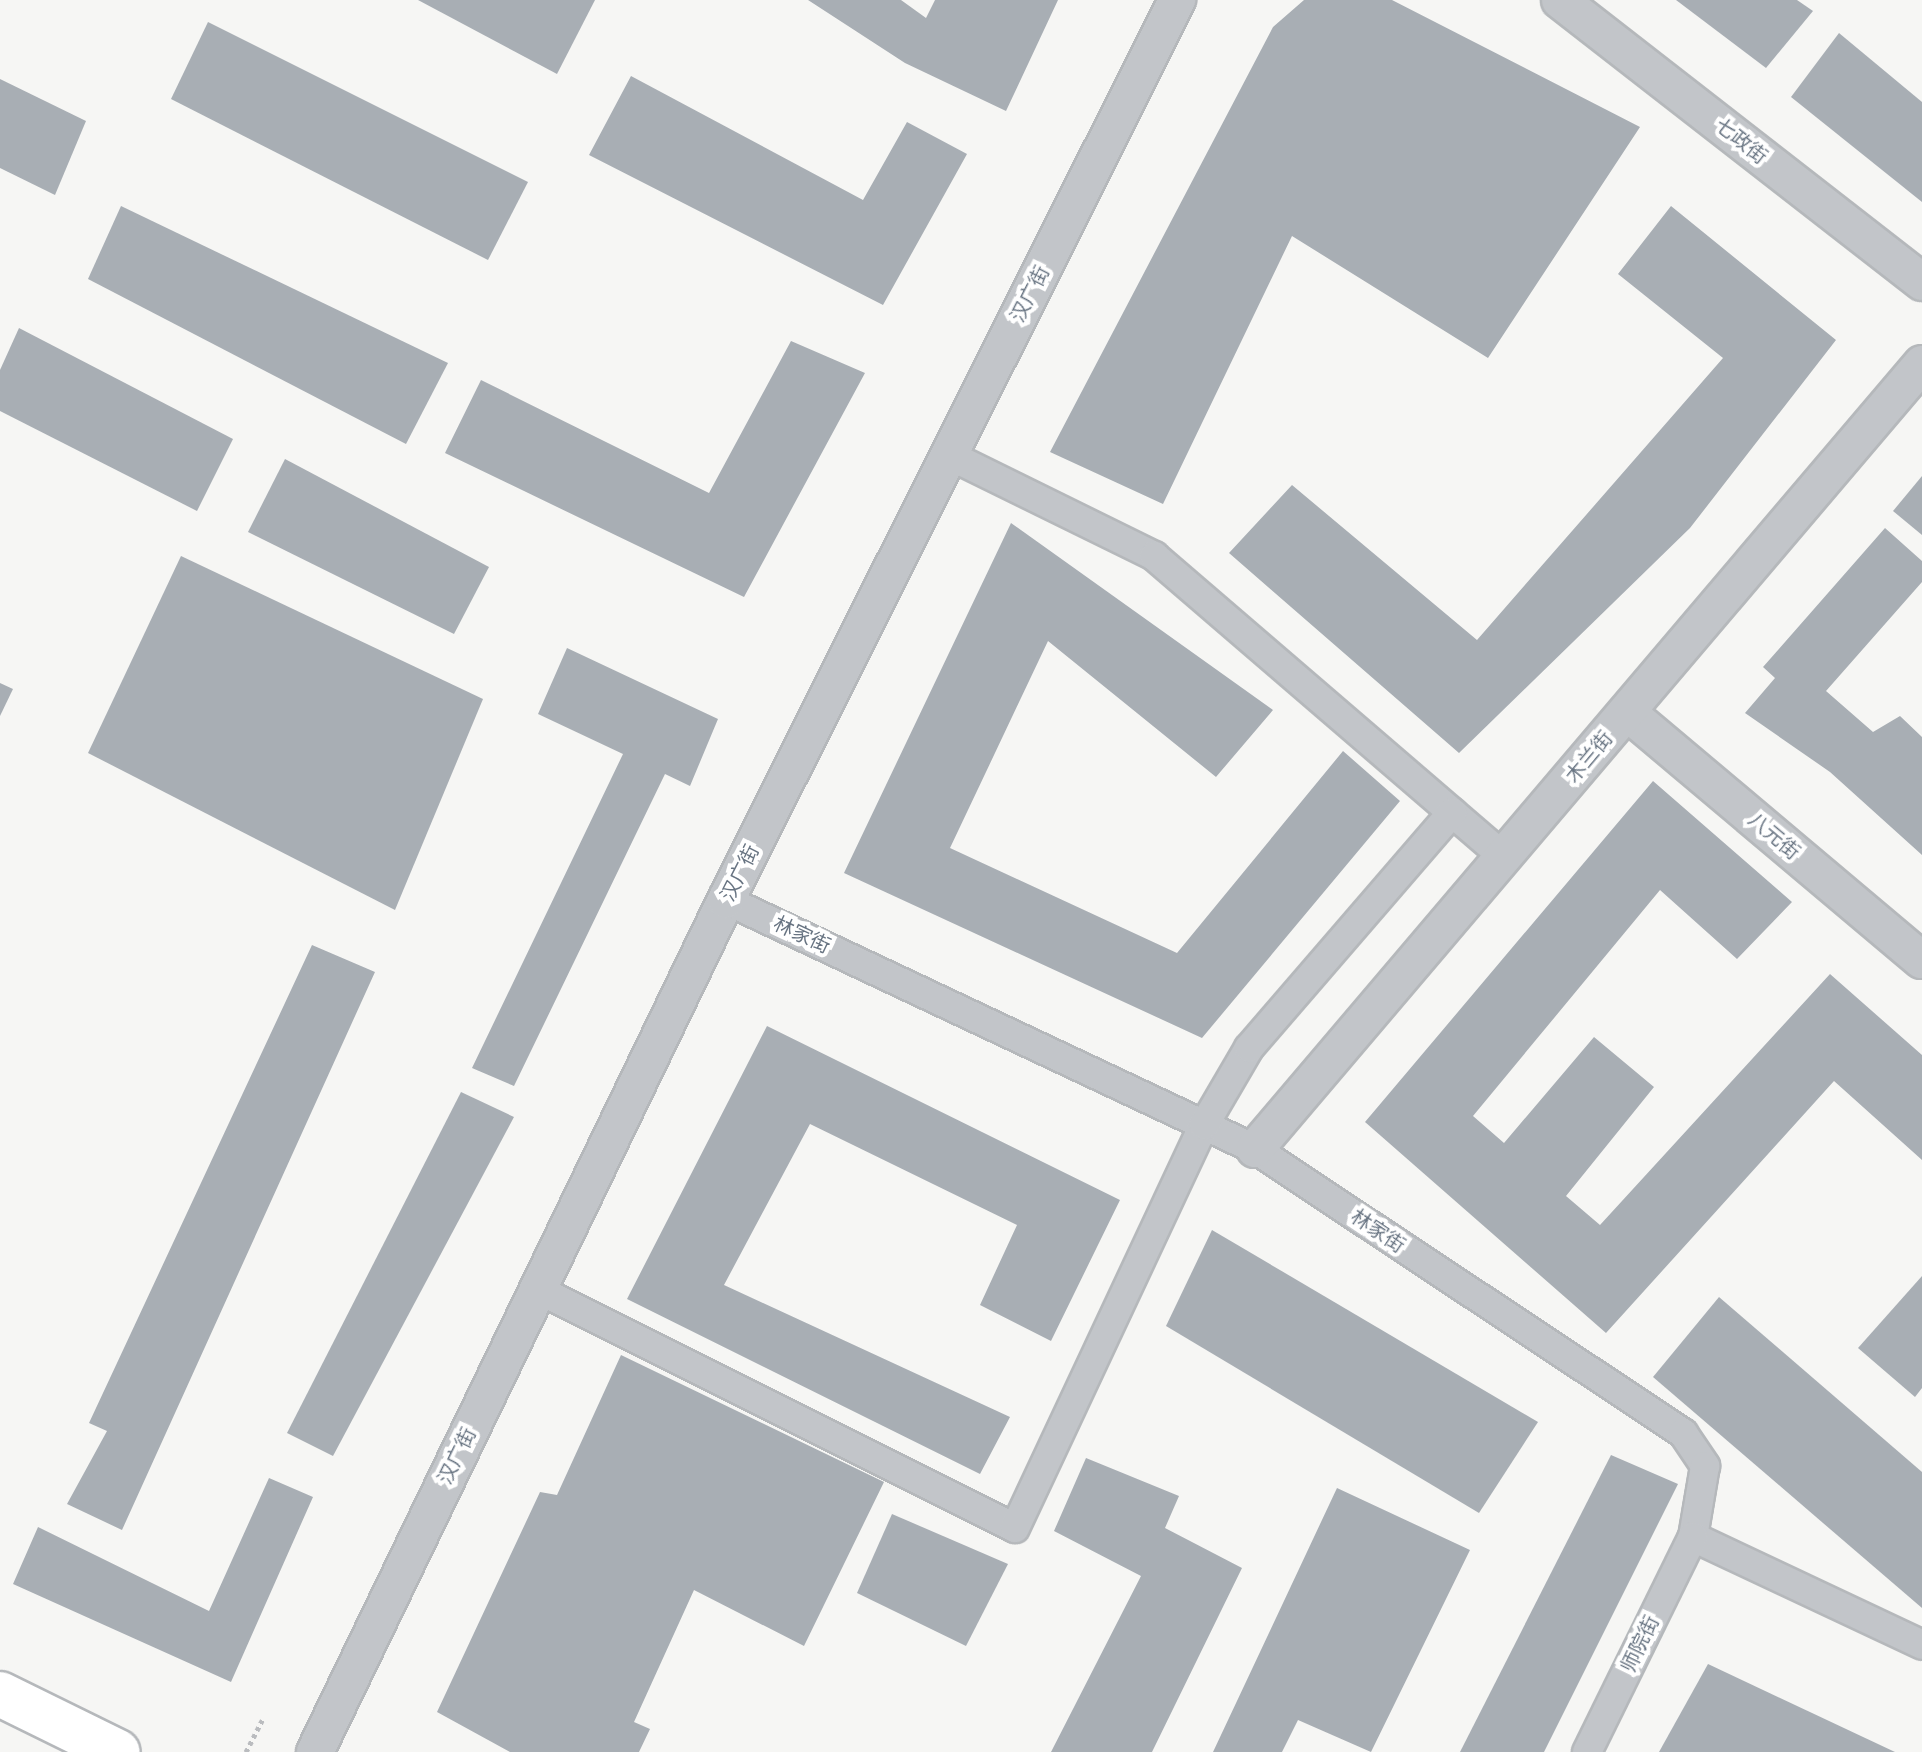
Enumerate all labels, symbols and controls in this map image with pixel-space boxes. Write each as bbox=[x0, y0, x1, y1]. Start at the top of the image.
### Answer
street label: 七政街 bbox=[1710, 113, 1772, 169]
street label: 汉广街 bbox=[1006, 262, 1054, 326]
street label: 木兰街 bbox=[1561, 726, 1617, 788]
street label: 八元街 bbox=[1743, 808, 1805, 864]
street label: 汉广街 bbox=[716, 841, 764, 905]
street label: 林家街 bbox=[770, 911, 834, 959]
street label: 林家街 bbox=[1346, 1204, 1410, 1258]
street label: 汉广街 bbox=[433, 1424, 481, 1488]
street label: 师院街 bbox=[1616, 1612, 1664, 1676]

